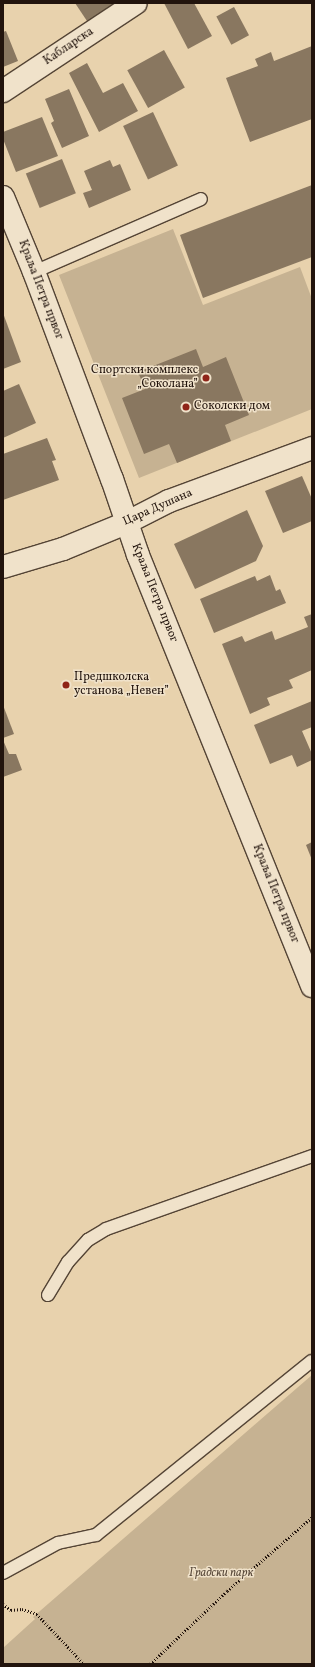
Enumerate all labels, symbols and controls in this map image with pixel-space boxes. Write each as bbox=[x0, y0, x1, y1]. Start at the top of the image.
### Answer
street label: Кабларска bbox=[41, 25, 97, 69]
street label: Краља Петра првог bbox=[14, 238, 66, 342]
place label: Спортски комплекс „Соколана” bbox=[91, 364, 198, 392]
marker: Спортски комплекс „Соколана” bbox=[201, 373, 211, 383]
place label: Соколски дом bbox=[194, 400, 270, 414]
marker: Соколски дом bbox=[181, 402, 191, 412]
street label: Цара Душана bbox=[121, 486, 195, 530]
street label: Краља Петра првог bbox=[128, 541, 180, 645]
place label: Предшколска установа „Невен” bbox=[74, 671, 169, 699]
marker: Предшколска установа „Невен” bbox=[61, 680, 71, 690]
street label: Краља Петра првог bbox=[249, 842, 301, 946]
park label: Градски парк bbox=[189, 1567, 253, 1581]

